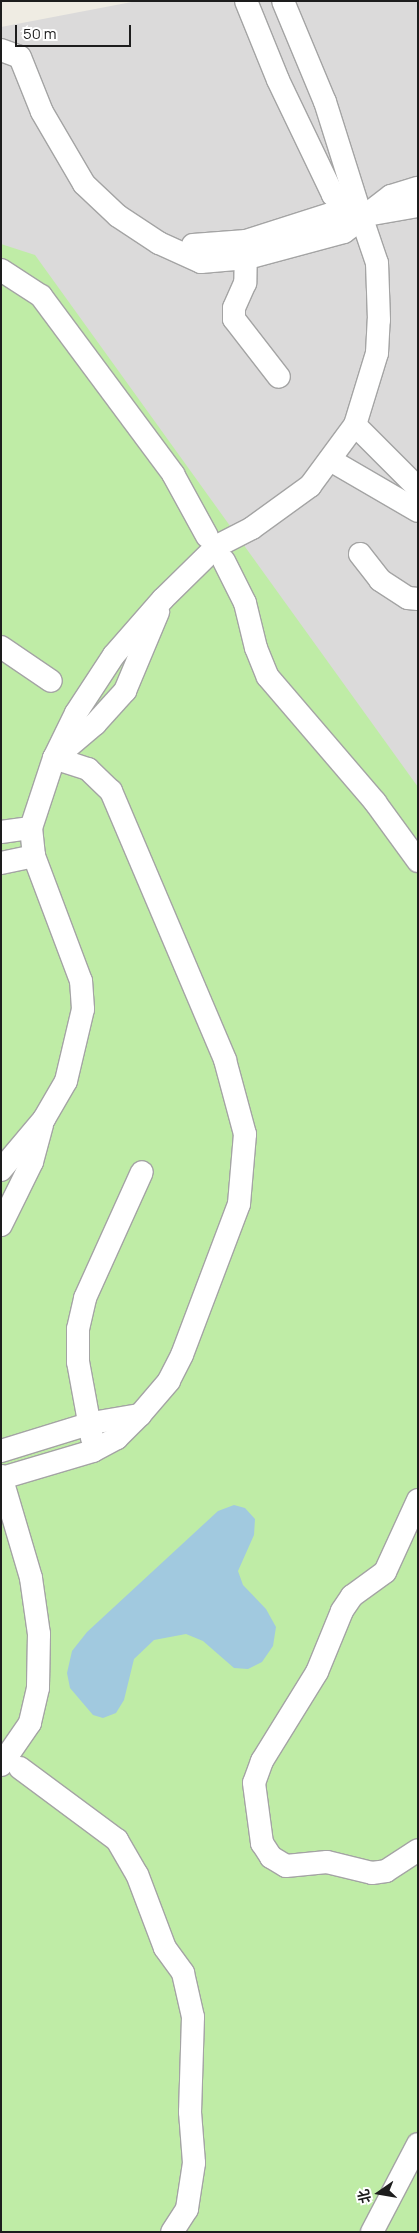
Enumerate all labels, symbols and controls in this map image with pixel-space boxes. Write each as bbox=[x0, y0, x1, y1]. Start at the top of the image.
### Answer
scale bar bbox=[18, 15, 134, 47]
text: 50 m bbox=[23, 23, 57, 44]
north arrow bbox=[354, 2168, 404, 2218]
text: 北 bbox=[353, 2188, 375, 2205]

